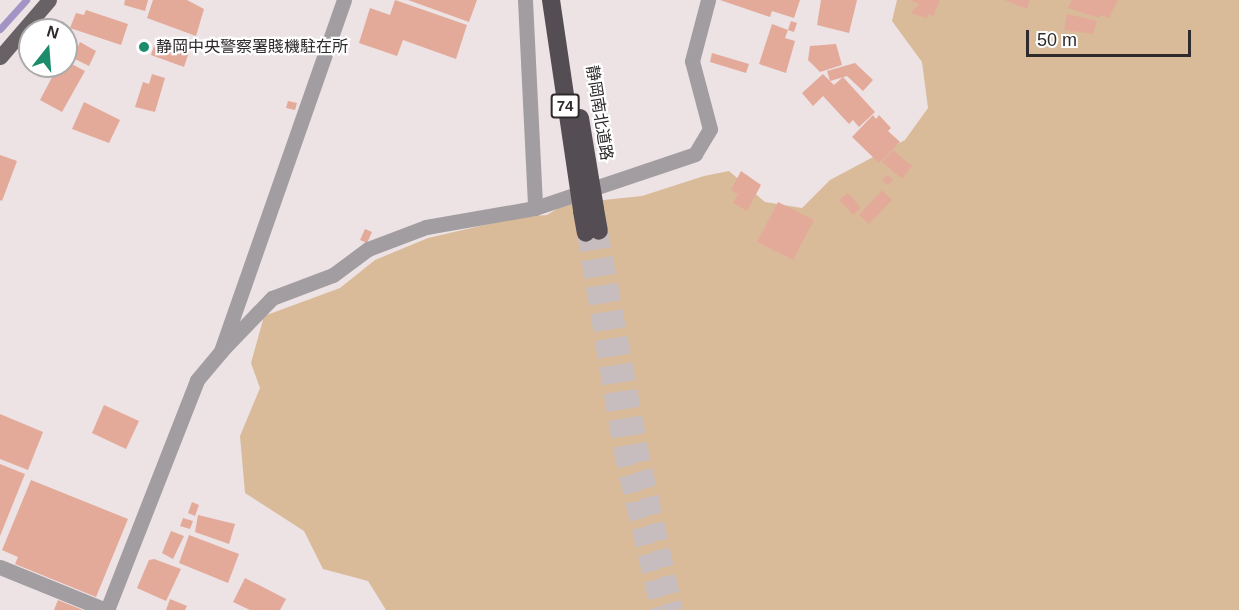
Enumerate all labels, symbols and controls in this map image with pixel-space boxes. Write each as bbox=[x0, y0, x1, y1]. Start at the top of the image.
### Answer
north arrow bbox=[18, 18, 78, 78]
scale bar bbox=[1029, 18, 1194, 56]
text: N bbox=[45, 22, 61, 42]
text: 50 m bbox=[1037, 30, 1077, 50]
place label: 静岡中央警察署賤機駐在所 bbox=[156, 37, 348, 57]
marker: 静岡中央警察署賤機駐在所 bbox=[137, 40, 151, 54]
street label: 静岡南北道路 bbox=[582, 64, 616, 162]
road number: 74 bbox=[550, 94, 580, 118]

